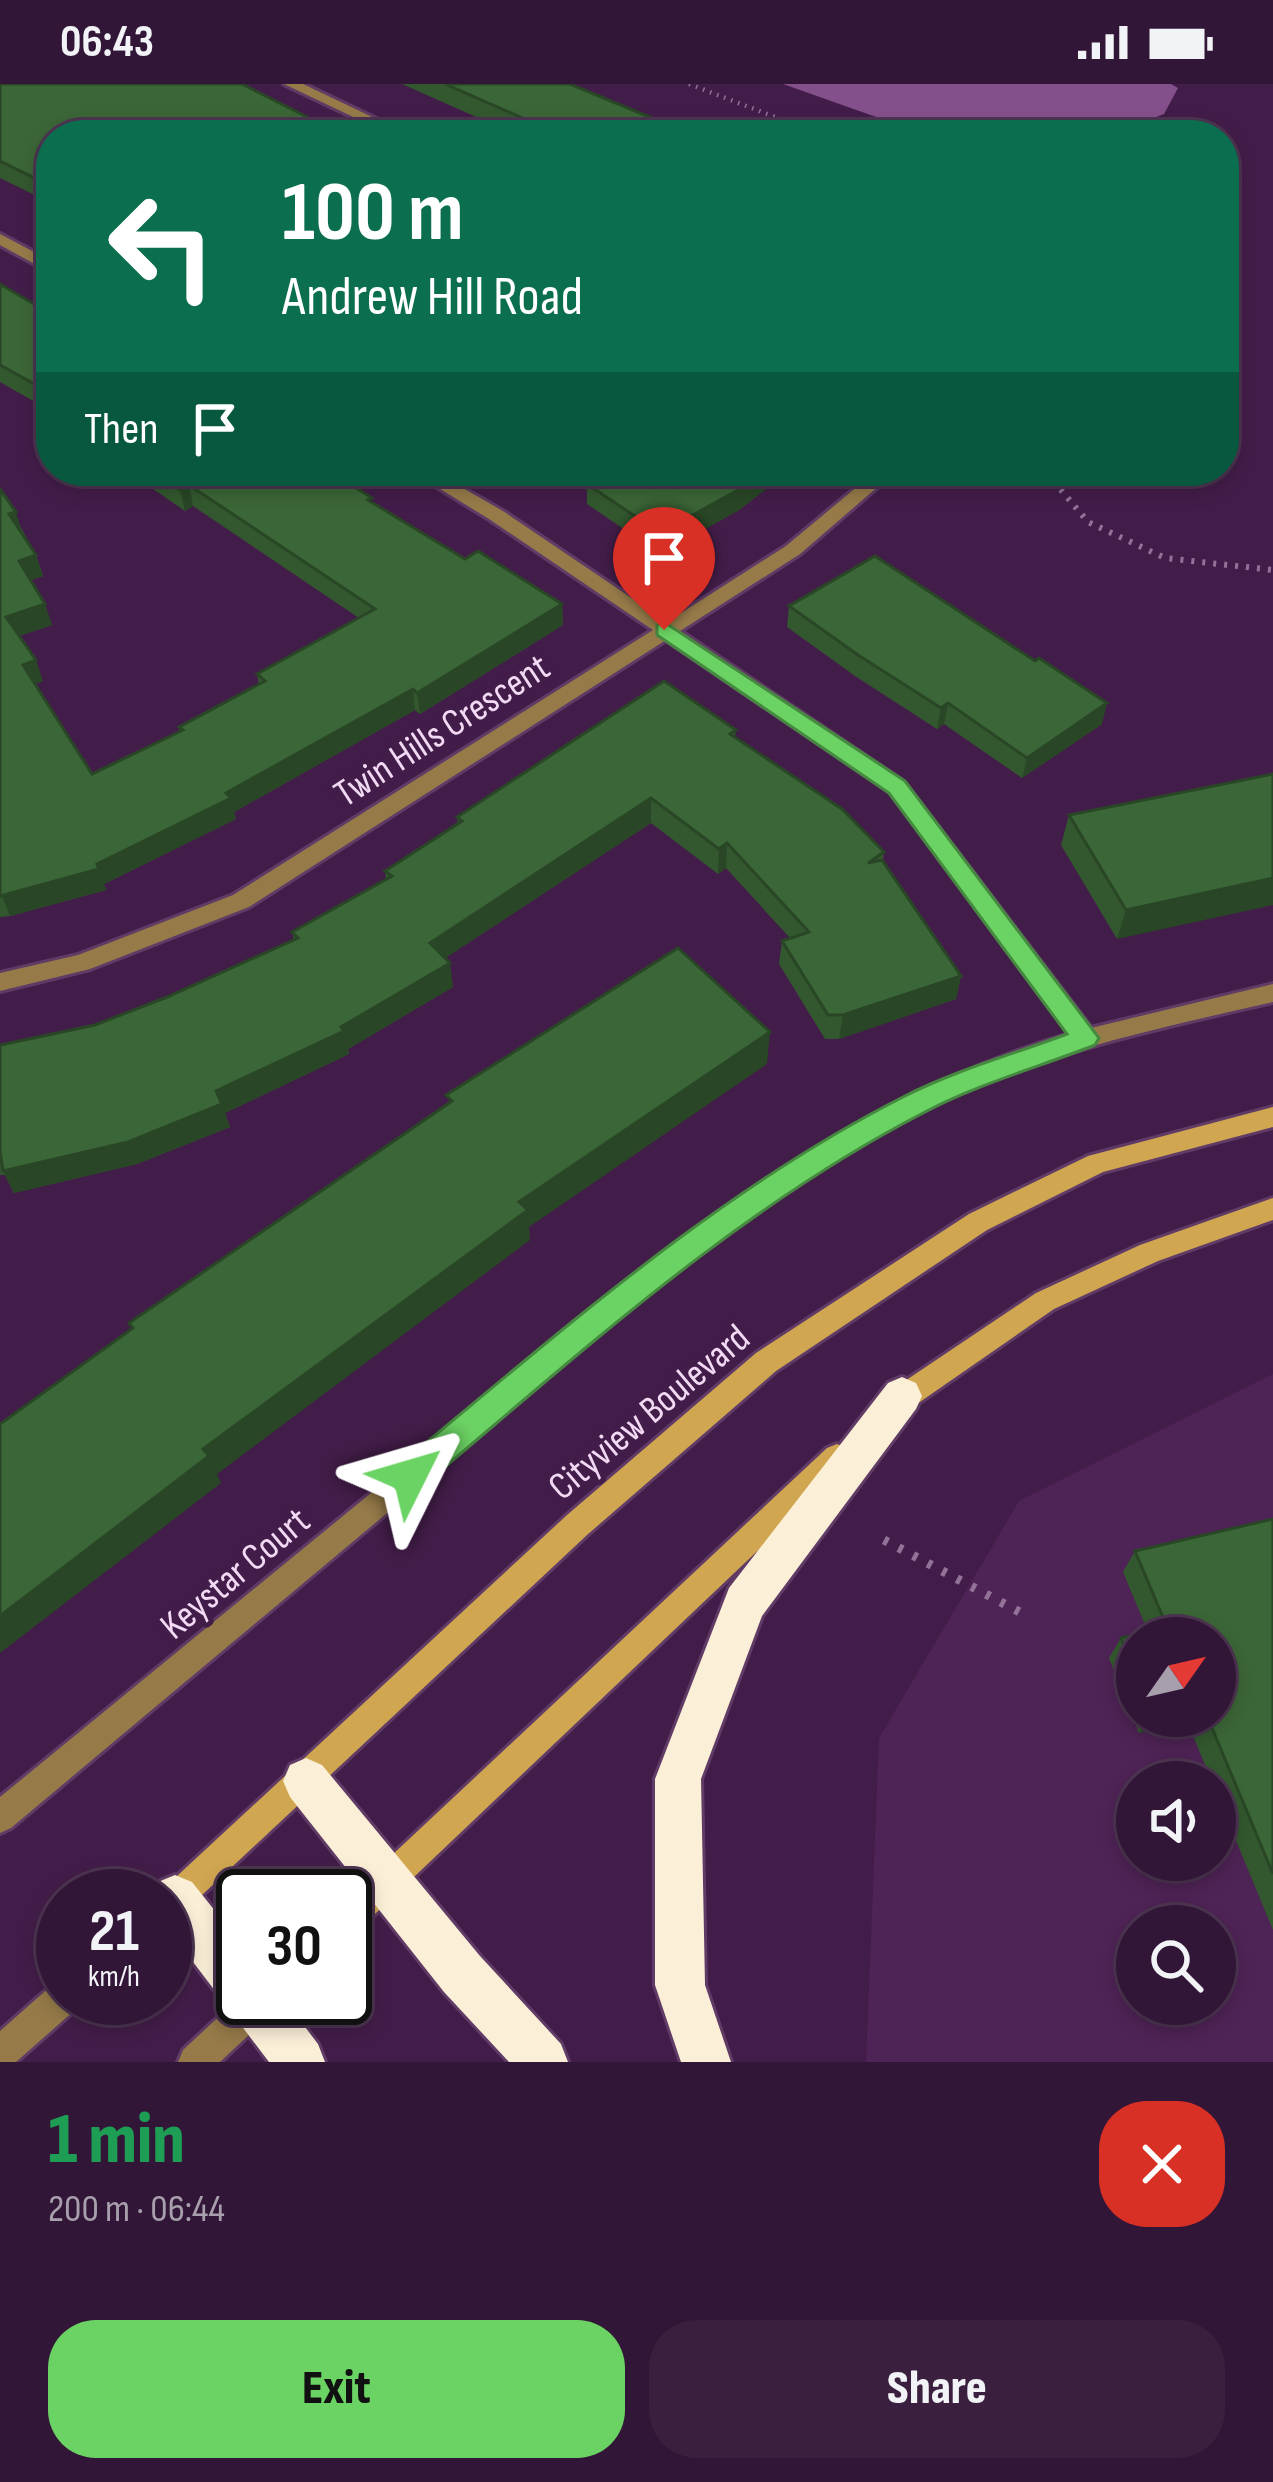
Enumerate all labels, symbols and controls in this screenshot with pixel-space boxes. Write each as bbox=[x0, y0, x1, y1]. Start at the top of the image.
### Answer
text: 06:43 bbox=[60, 15, 154, 70]
text: 100 m bbox=[282, 163, 464, 264]
icon: left bbox=[84, 168, 240, 324]
text: Andrew Hill Road bbox=[282, 265, 583, 330]
icon: arrive bbox=[182, 396, 248, 462]
text: Then bbox=[84, 402, 158, 457]
pin bbox=[613, 507, 715, 630]
icon: arrive bbox=[631, 525, 697, 591]
street label: Twin Hills Crescent bbox=[326, 644, 559, 818]
street label: Cityview Boulevard bbox=[539, 1315, 760, 1511]
position arrow bbox=[347, 1413, 473, 1539]
street label: Keystar Court bbox=[151, 1498, 320, 1650]
north arrow bbox=[1116, 1617, 1236, 1737]
map controls bbox=[1116, 1617, 1236, 2025]
button: sound bbox=[1116, 1761, 1236, 1881]
speed limit sign: 30 bbox=[216, 1869, 372, 2025]
text: 21 bbox=[89, 1896, 139, 1968]
button: search bbox=[1116, 1905, 1236, 2025]
text: km/h bbox=[88, 1959, 140, 1995]
text: 1 min bbox=[48, 2097, 185, 2184]
button: close bbox=[1099, 2101, 1225, 2227]
text: 200 m · 06:44 bbox=[48, 2186, 225, 2233]
button: Exit bbox=[48, 2320, 625, 2458]
button: Share bbox=[649, 2320, 1225, 2458]

